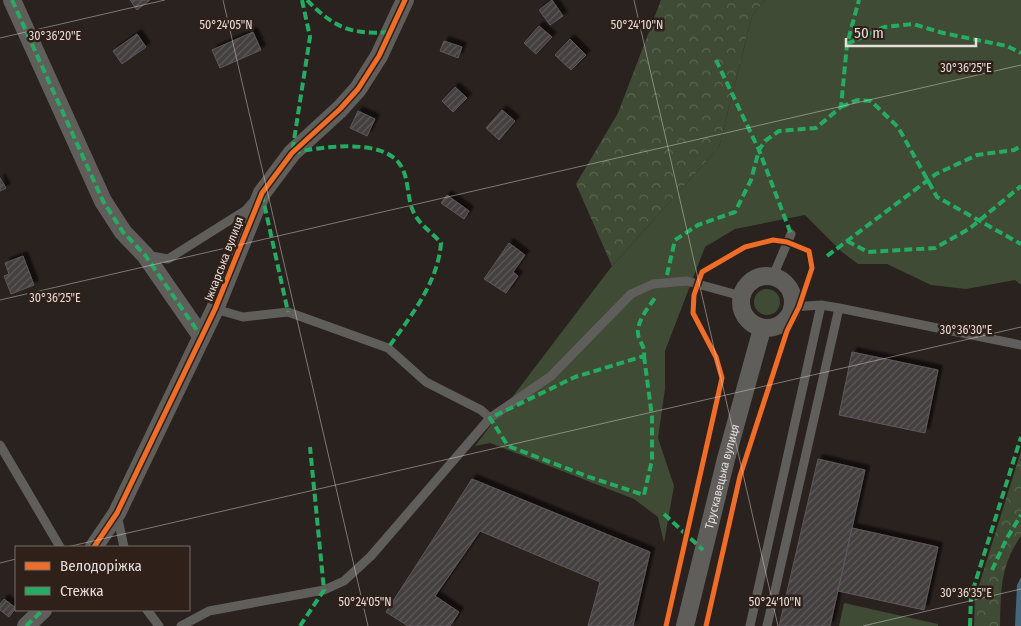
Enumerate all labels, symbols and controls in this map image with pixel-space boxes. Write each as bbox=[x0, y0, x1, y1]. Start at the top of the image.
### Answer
scale bar bbox=[846, 15, 976, 47]
text: 50°24'05"N bbox=[199, 18, 253, 32]
text: 50°24'10"N bbox=[611, 18, 663, 32]
text: 50 m bbox=[854, 24, 884, 42]
text: 30°36'20"E bbox=[29, 29, 82, 43]
text: 30°36'25"E bbox=[940, 61, 992, 75]
street label: Іжкарська вулиця bbox=[201, 215, 247, 303]
text: 30°36'25"E bbox=[29, 291, 81, 305]
text: 30°36'30"E bbox=[940, 323, 993, 337]
street label: Трускавецька вулиця bbox=[702, 423, 742, 530]
legend bbox=[15, 546, 190, 611]
text: Велодоріжка bbox=[60, 557, 142, 575]
text: Стежка bbox=[60, 582, 104, 600]
text: 30°36'35"E bbox=[940, 586, 992, 600]
text: 50°24'05"N bbox=[338, 595, 392, 609]
text: 50°24'10"N bbox=[749, 595, 801, 609]

